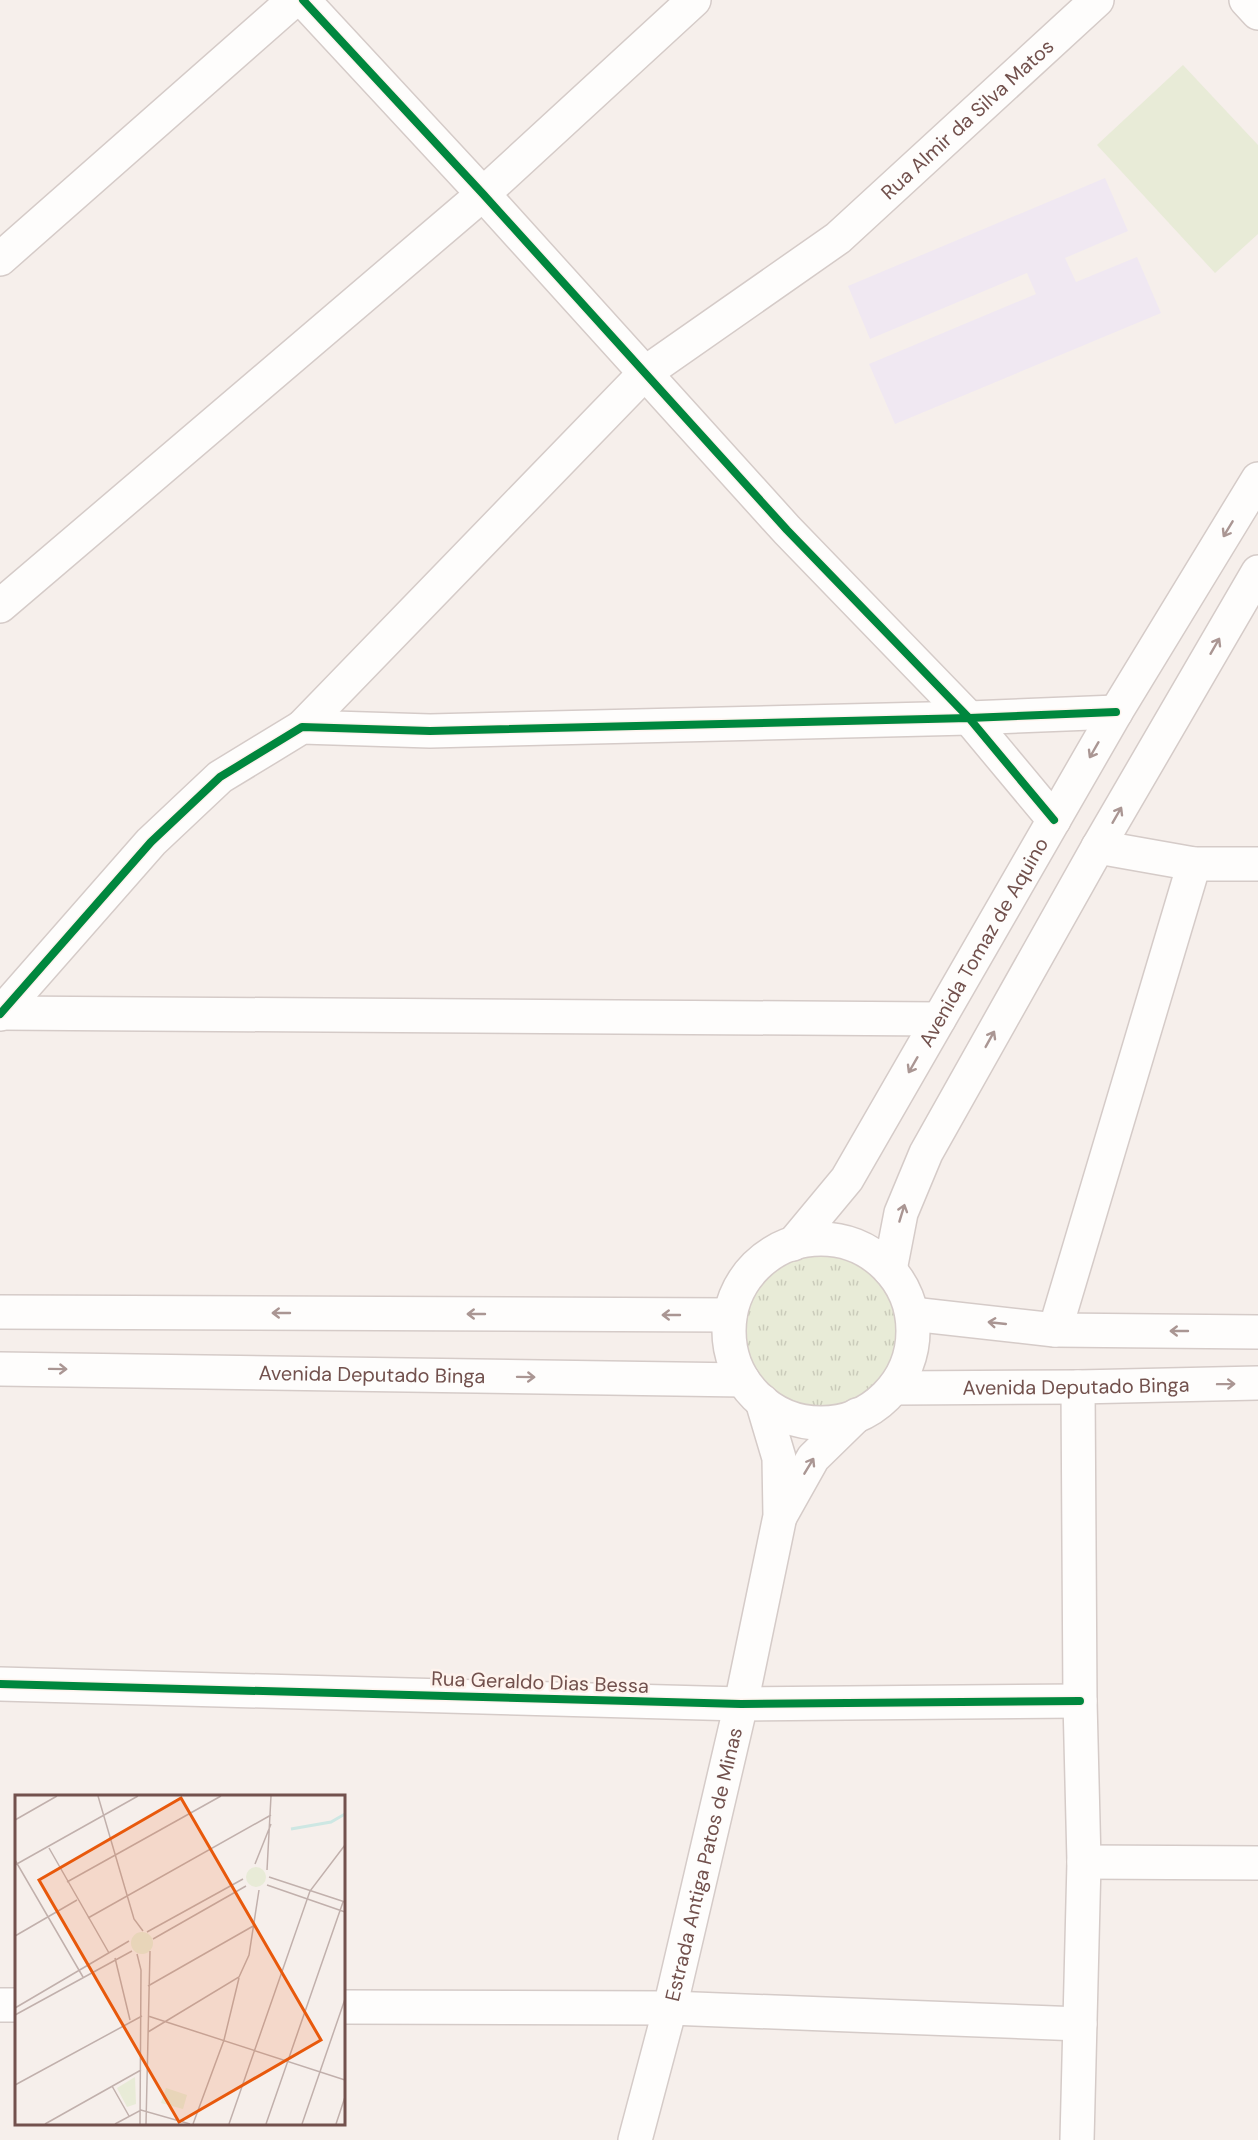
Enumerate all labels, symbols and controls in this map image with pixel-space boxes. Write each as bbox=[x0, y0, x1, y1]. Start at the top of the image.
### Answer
street label: Rua Almir da Silva Matos bbox=[875, 33, 1059, 205]
one-way arrow bbox=[1221, 520, 1233, 537]
one-way arrow bbox=[1209, 638, 1221, 655]
one-way arrow bbox=[1088, 741, 1100, 758]
one-way arrow bbox=[1111, 807, 1123, 824]
street label: Avenida Tomaz de Aquino bbox=[913, 833, 1054, 1051]
one-way arrow bbox=[985, 1031, 996, 1049]
one-way arrow bbox=[907, 1056, 919, 1073]
one-way arrow bbox=[897, 1204, 908, 1223]
one-way arrow bbox=[272, 1307, 292, 1319]
one-way arrow bbox=[467, 1308, 487, 1320]
one-way arrow bbox=[662, 1309, 682, 1321]
one-way arrow bbox=[988, 1318, 1008, 1329]
one-way arrow bbox=[1169, 1325, 1189, 1337]
street label: Avenida Deputado Binga bbox=[258, 1360, 486, 1389]
one-way arrow bbox=[48, 1364, 68, 1375]
one-way arrow bbox=[516, 1371, 536, 1383]
street label: Avenida Deputado Binga bbox=[963, 1372, 1190, 1401]
one-way arrow bbox=[1215, 1378, 1235, 1390]
one-way arrow bbox=[804, 1458, 816, 1475]
street label: Rua Geraldo Dias Bessa bbox=[431, 1665, 649, 1699]
street label: Estrada Antiga Patos de Minas bbox=[659, 1725, 748, 2004]
inset map bbox=[15, 1795, 345, 2125]

